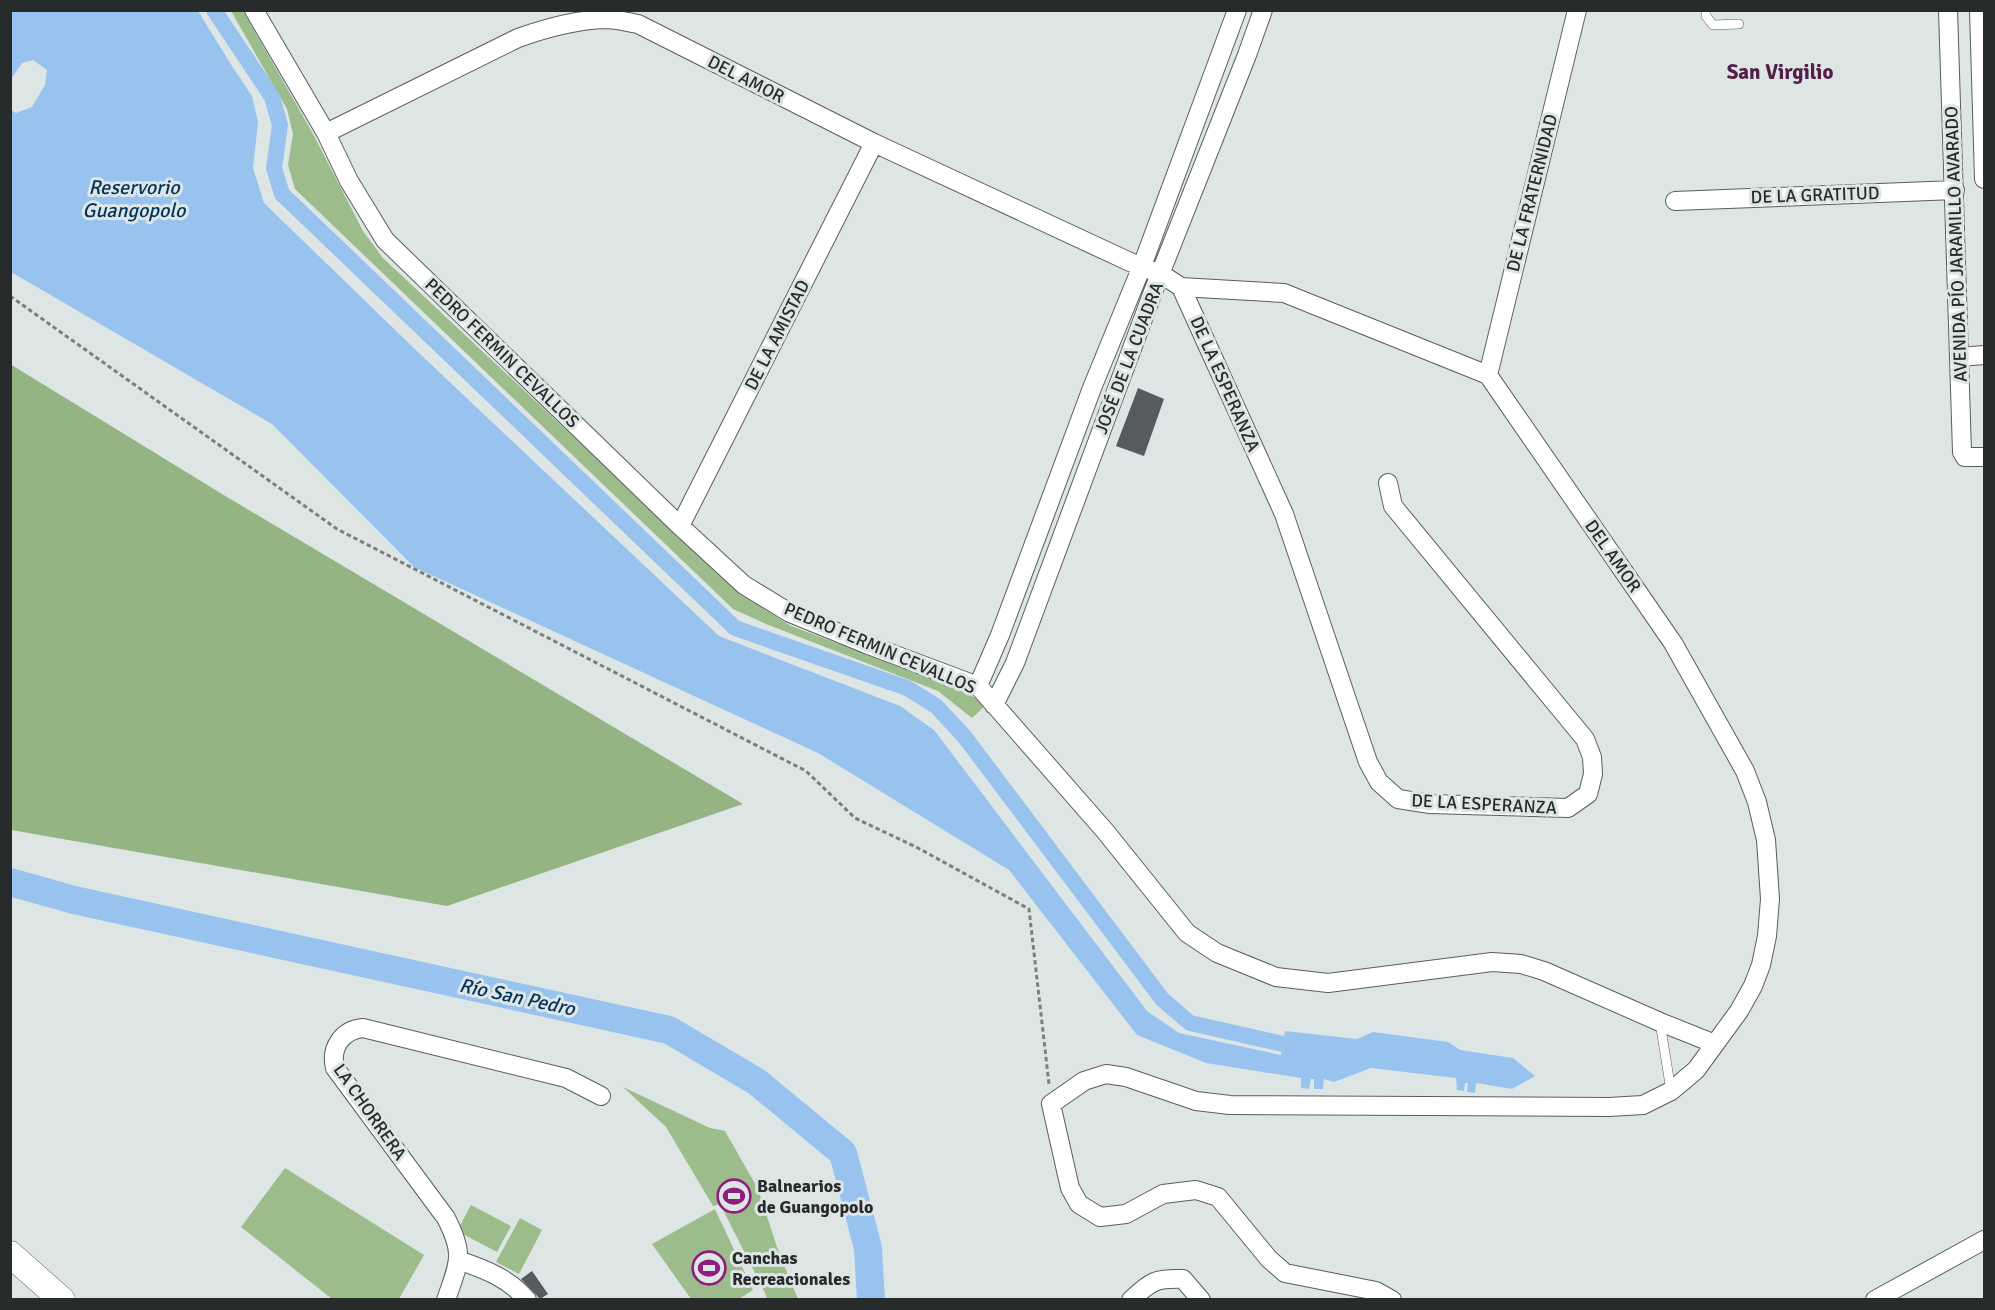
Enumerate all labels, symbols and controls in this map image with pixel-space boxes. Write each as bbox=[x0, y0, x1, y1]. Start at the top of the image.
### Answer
street label: DEL AMOR bbox=[704, 50, 788, 108]
district label: San Virgilio bbox=[1727, 59, 1833, 85]
street label: AVENIDA PÍO JARAMILLO AVARADO bbox=[1940, 106, 1972, 382]
street label: DE LA FRATERNIDAD bbox=[1502, 112, 1562, 274]
water label: Reservorio Guangopolo bbox=[83, 175, 187, 223]
street label: DE LA GRATITUD bbox=[1750, 182, 1880, 208]
street label: PEDRO FERMIN CEVALLOS bbox=[420, 273, 584, 433]
street label: DE LA AMISTAD bbox=[740, 276, 814, 394]
street label: JOSÉ DE LA CUADRA bbox=[1090, 279, 1168, 437]
street label: DE LA ESPERANZA bbox=[1185, 313, 1265, 455]
street label: DEL AMOR bbox=[1580, 516, 1646, 597]
street label: PEDRO FERMIN CEVALLOS bbox=[781, 598, 979, 698]
street label: DE LA ESPERANZA bbox=[1411, 789, 1557, 819]
water label: Río San Pedro bbox=[457, 973, 579, 1022]
street label: LA CHORRERA bbox=[329, 1060, 411, 1164]
place label: Balnearios de Guangopolo bbox=[757, 1175, 873, 1218]
sports icon: Balnearios de Guangopolo bbox=[716, 1178, 752, 1214]
place label: Canchas Recreacionales bbox=[732, 1247, 850, 1290]
sports icon: Canchas Recreacionales bbox=[691, 1250, 727, 1286]

